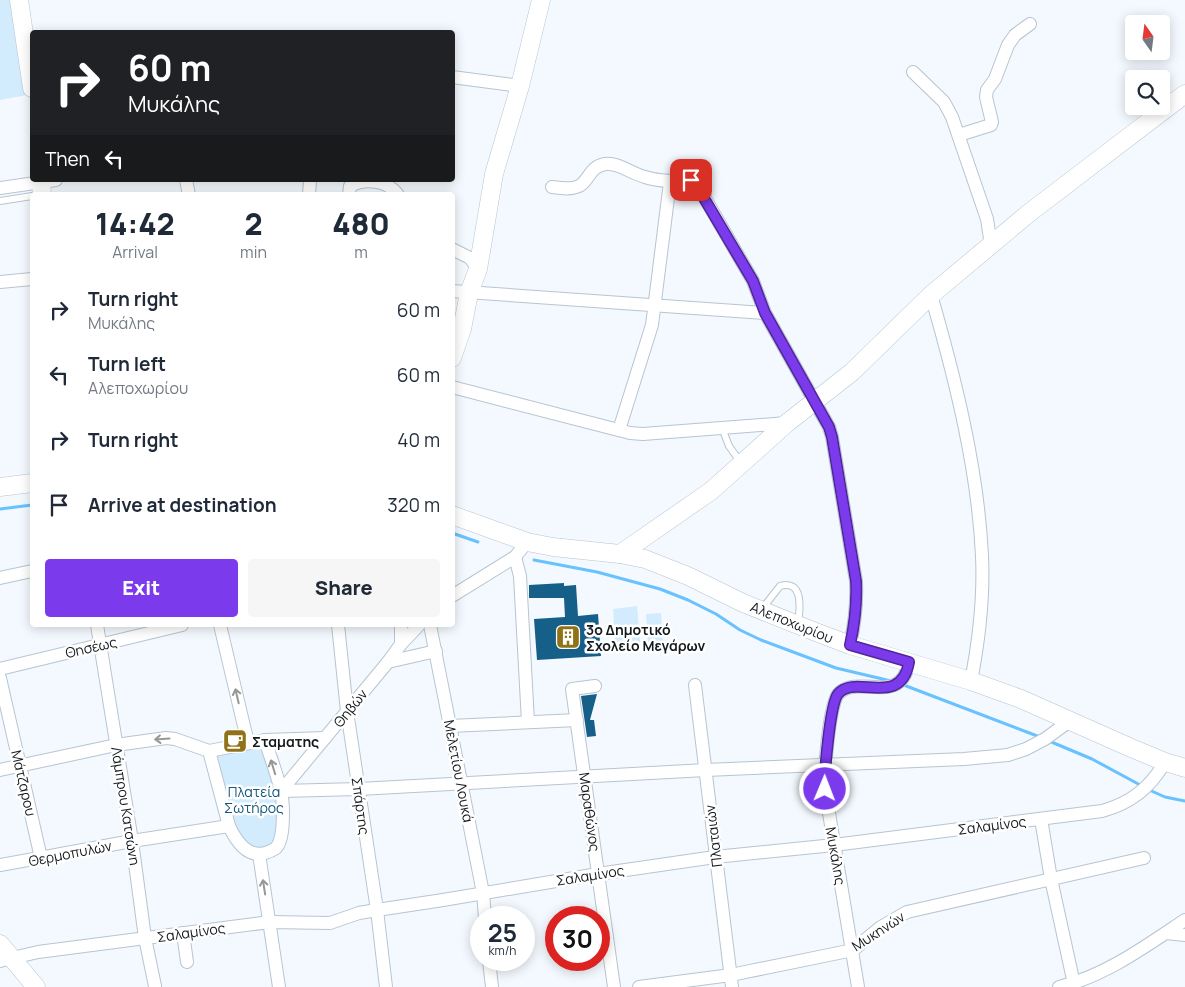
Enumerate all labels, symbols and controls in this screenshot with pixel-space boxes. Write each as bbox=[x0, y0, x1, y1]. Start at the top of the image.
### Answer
north arrow bbox=[1125, 15, 1170, 60]
map controls bbox=[1125, 15, 1170, 115]
text: 60 m bbox=[128, 44, 211, 92]
icon: right bbox=[45, 50, 110, 115]
button: search bbox=[1125, 70, 1170, 115]
text: Μυκάλης bbox=[128, 89, 220, 119]
icon: left bbox=[100, 145, 128, 173]
text: Then bbox=[45, 146, 90, 172]
pin bbox=[670, 159, 712, 201]
icon: arrive bbox=[677, 166, 705, 194]
text: 14:42 bbox=[95, 203, 175, 244]
text: 2 bbox=[244, 203, 263, 244]
text: 480 bbox=[332, 203, 390, 244]
text: Arrival bbox=[112, 241, 158, 263]
text: min bbox=[240, 241, 267, 263]
text: m bbox=[354, 241, 368, 263]
text: Turn right bbox=[88, 286, 178, 312]
icon: right bbox=[45, 296, 73, 324]
text: 60 m bbox=[397, 297, 440, 323]
text: Μυκάλης bbox=[88, 312, 155, 334]
text: Turn left bbox=[88, 351, 166, 377]
icon: left bbox=[45, 361, 73, 389]
text: 60 m bbox=[397, 362, 440, 388]
text: Αλεποχωρίου bbox=[88, 377, 188, 399]
icon: right bbox=[45, 426, 73, 454]
text: Turn right bbox=[88, 427, 178, 453]
text: 40 m bbox=[397, 427, 440, 453]
icon: arrive bbox=[45, 491, 73, 519]
text: Arrive at destination bbox=[88, 492, 277, 518]
text: 320 m bbox=[387, 492, 440, 518]
button: Exit bbox=[45, 559, 238, 617]
button: Share bbox=[248, 559, 440, 617]
street label: Αλεποχωρίου bbox=[748, 597, 836, 647]
place label: 3ο Δημοτικό Σχολείο Μεγάρων bbox=[586, 620, 706, 655]
building icon: 3ο Δημοτικό Σχολείο Μεγάρων bbox=[555, 624, 581, 650]
street label: Θησέως bbox=[63, 632, 119, 662]
street label: Θηβών bbox=[329, 685, 371, 731]
one-way arrow bbox=[232, 688, 241, 704]
street label: Μελετίου Λουκά bbox=[440, 718, 478, 824]
cafe icon: Σταματης bbox=[222, 728, 248, 754]
place label: Σταματης bbox=[252, 732, 319, 751]
one-way arrow bbox=[154, 735, 170, 744]
street label: Λάμπρου Κατσώνη bbox=[107, 745, 145, 867]
street label: Μάτζαρου bbox=[7, 748, 41, 818]
one-way arrow bbox=[268, 759, 278, 775]
position arrow bbox=[798, 762, 850, 814]
street label: Μαραθώνος bbox=[575, 771, 605, 853]
street label: Σπάρτης bbox=[348, 776, 374, 836]
park label: Πλατεία Σωτήρος bbox=[224, 782, 284, 817]
street label: Πλαταιών bbox=[700, 804, 726, 868]
street label: Σαλαμίνος bbox=[957, 811, 1028, 839]
street label: Μυκάλης bbox=[822, 825, 850, 887]
street label: Θερμοπυλών bbox=[27, 836, 113, 870]
street label: Σαλαμίνος bbox=[555, 860, 626, 890]
one-way arrow bbox=[259, 879, 269, 895]
speed limit sign: 30 bbox=[545, 906, 610, 971]
street label: Μυκηνών bbox=[848, 907, 908, 955]
text: 25 bbox=[488, 915, 517, 950]
street label: Σαλαμίνος bbox=[156, 918, 227, 946]
text: km/h bbox=[489, 942, 516, 959]

